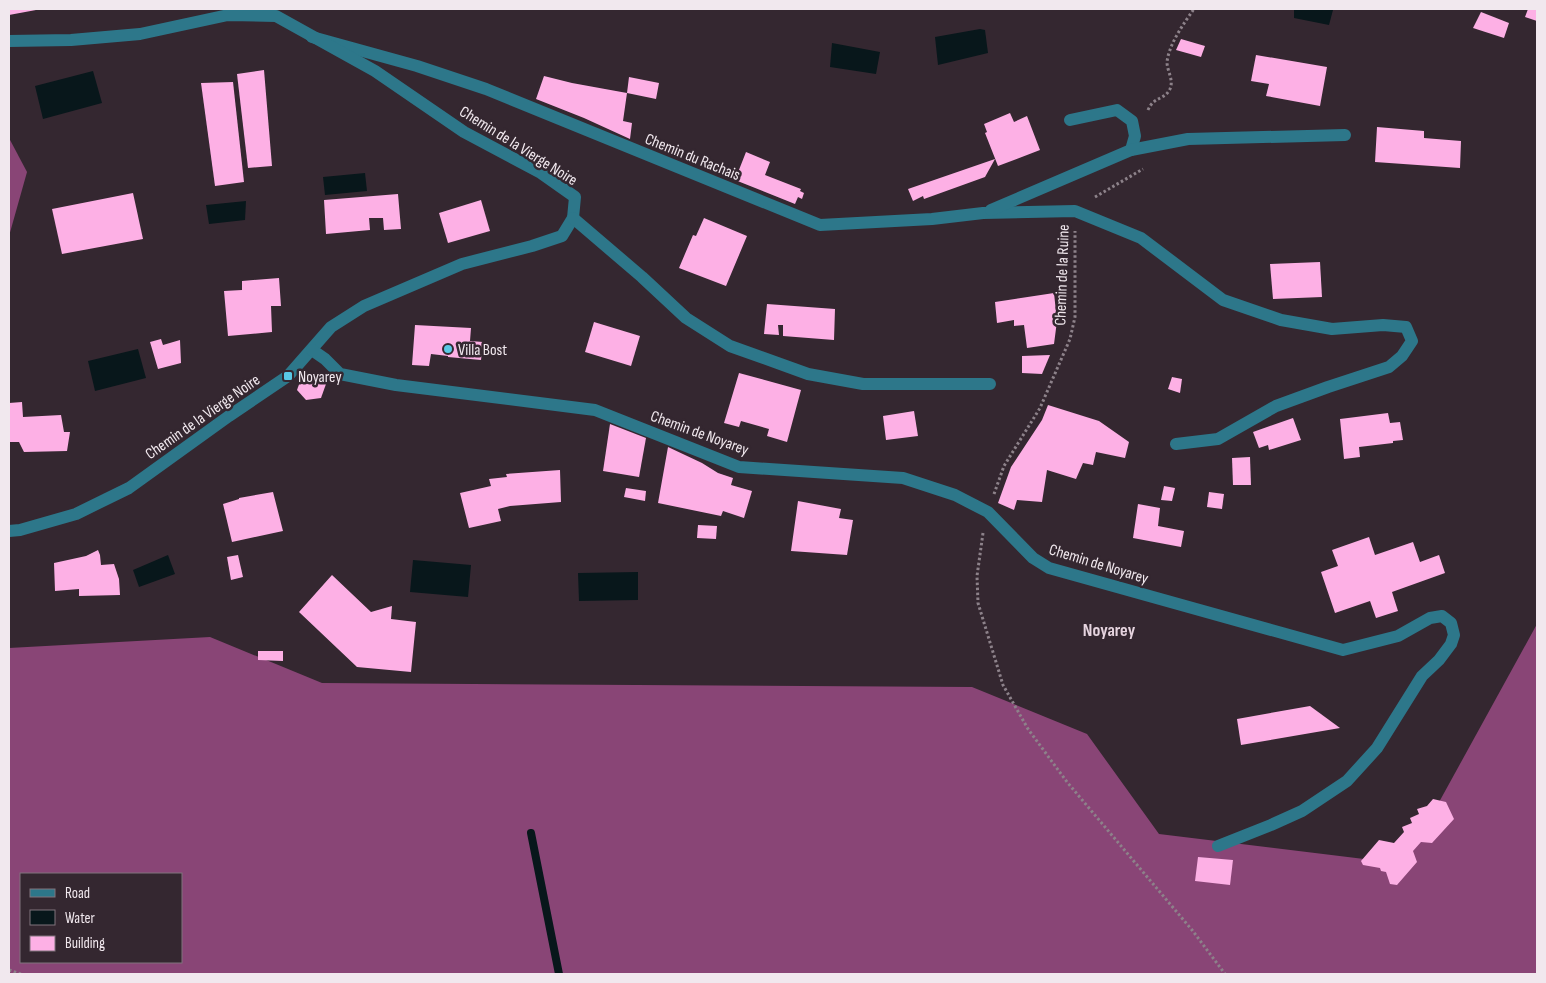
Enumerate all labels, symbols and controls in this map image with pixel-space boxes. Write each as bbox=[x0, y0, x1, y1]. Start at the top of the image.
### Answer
street label: Chemin de la Vierge Noire bbox=[456, 102, 581, 190]
street label: Chemin du Rachais bbox=[642, 130, 743, 185]
street label: Chemin de la Ruine bbox=[1051, 224, 1074, 326]
place label: Villa Bost bbox=[458, 341, 507, 360]
marker: Villa Bost bbox=[442, 343, 454, 355]
place label: Noyarey bbox=[298, 368, 342, 387]
marker: Noyarey bbox=[282, 370, 294, 382]
street label: Chemin de la Vierge Noire bbox=[142, 371, 264, 464]
street label: Chemin de Noyarey bbox=[648, 407, 751, 460]
street label: Chemin de Noyarey bbox=[1047, 540, 1151, 589]
district label: Noyarey bbox=[1083, 620, 1136, 641]
legend bbox=[20, 873, 182, 963]
text: Road bbox=[65, 884, 90, 903]
text: Water bbox=[65, 909, 96, 928]
text: Building bbox=[65, 934, 105, 953]

